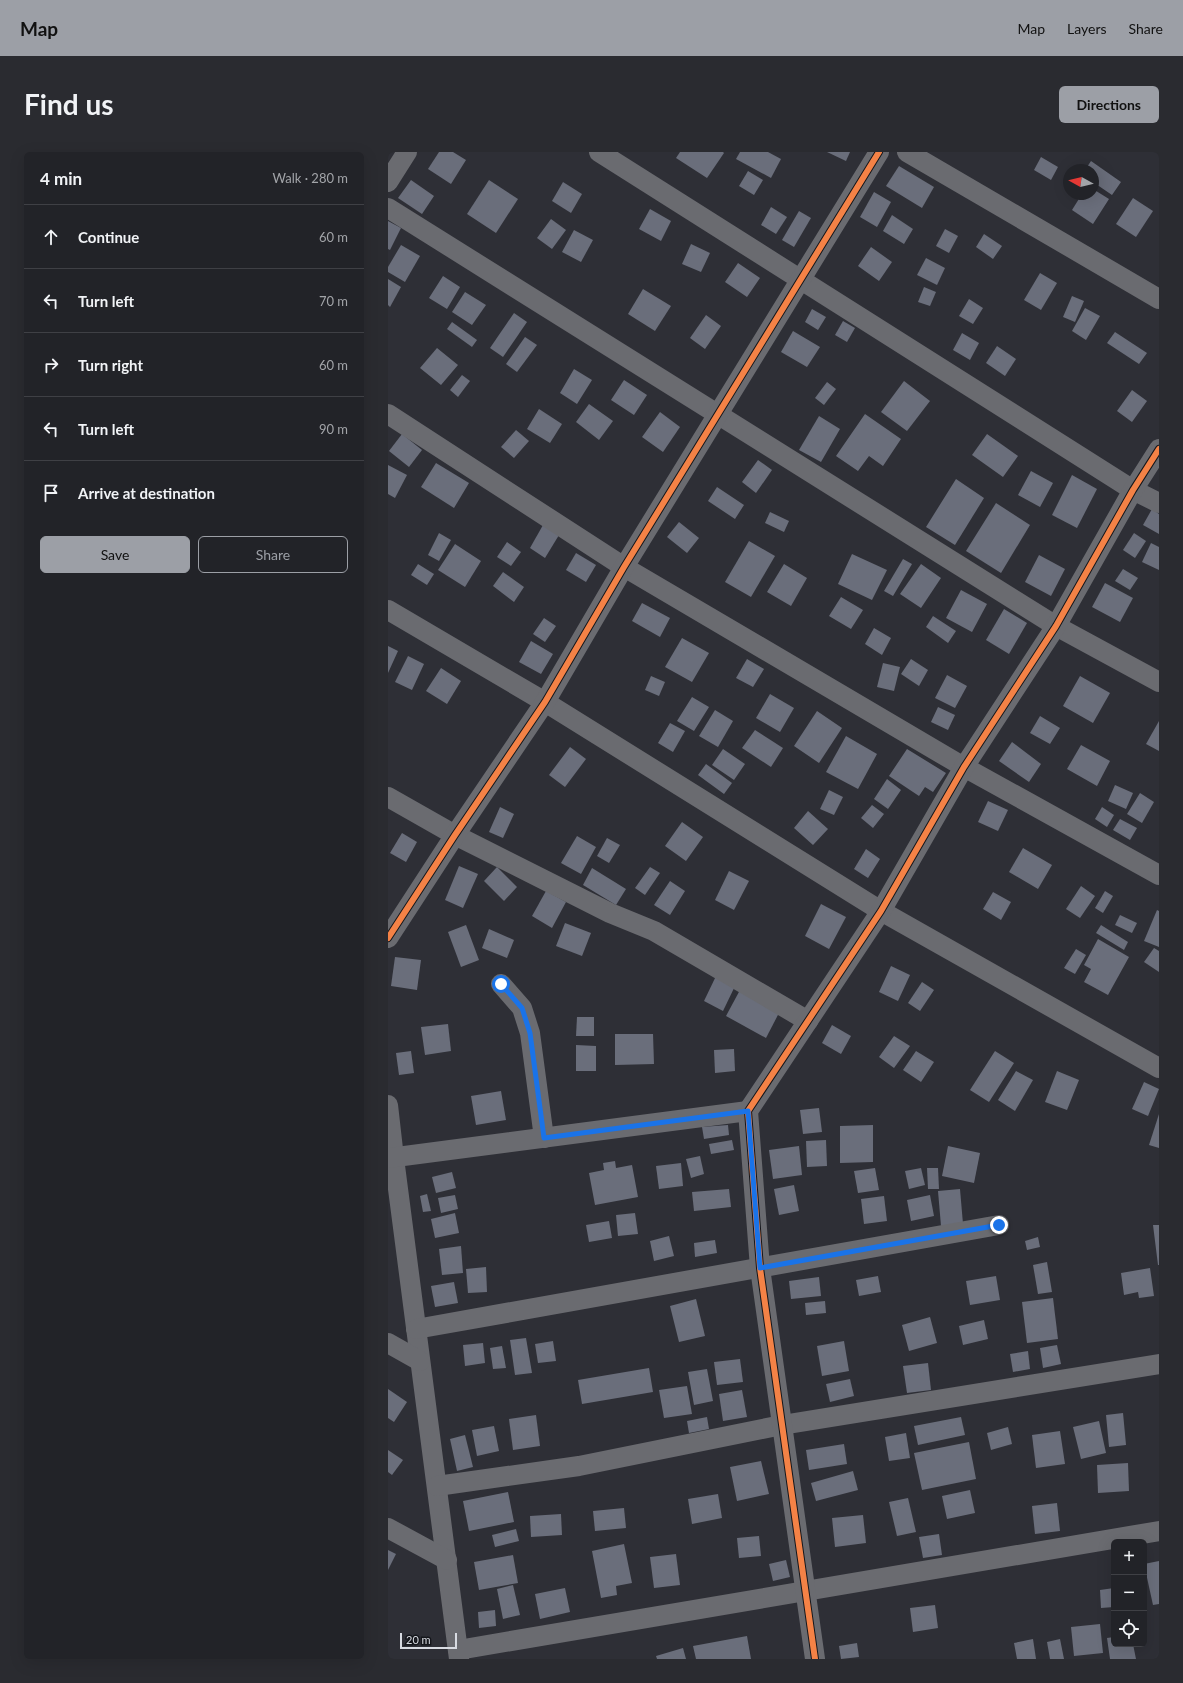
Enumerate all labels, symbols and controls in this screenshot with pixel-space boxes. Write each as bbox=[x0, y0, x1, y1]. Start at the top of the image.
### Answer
text: Map bbox=[20, 17, 58, 40]
text: Map bbox=[1017, 20, 1045, 37]
text: Layers bbox=[1067, 20, 1107, 37]
text: Share bbox=[1129, 20, 1163, 37]
button: Directions bbox=[1059, 86, 1159, 123]
text: Find us bbox=[24, 87, 114, 121]
north arrow bbox=[1063, 164, 1099, 200]
text: 4 min bbox=[40, 168, 82, 189]
text: Walk · 280 m bbox=[272, 170, 348, 186]
icon: ahead bbox=[40, 226, 62, 248]
text: Continue bbox=[78, 228, 139, 246]
text: 60 m bbox=[319, 229, 348, 245]
icon: left bbox=[40, 290, 62, 312]
text: Turn left bbox=[78, 292, 134, 310]
text: 70 m bbox=[319, 293, 348, 309]
icon: right bbox=[40, 354, 62, 376]
text: Turn right bbox=[78, 356, 143, 374]
text: 60 m bbox=[319, 357, 348, 373]
icon: left bbox=[40, 418, 62, 440]
text: Turn left bbox=[78, 420, 134, 438]
text: 90 m bbox=[319, 421, 348, 437]
icon: arrive bbox=[40, 482, 62, 504]
text: Arrive at destination bbox=[78, 484, 215, 502]
button: Save bbox=[40, 536, 190, 573]
button: Share bbox=[198, 536, 348, 573]
route start bbox=[492, 975, 510, 993]
route end bbox=[990, 1216, 1008, 1234]
map controls bbox=[1111, 1539, 1147, 1647]
button: + bbox=[1111, 1539, 1147, 1575]
button: − bbox=[1111, 1575, 1147, 1611]
button: locate bbox=[1111, 1611, 1147, 1647]
scale bar bbox=[400, 1631, 457, 1650]
text: 20 m bbox=[406, 1633, 431, 1646]

